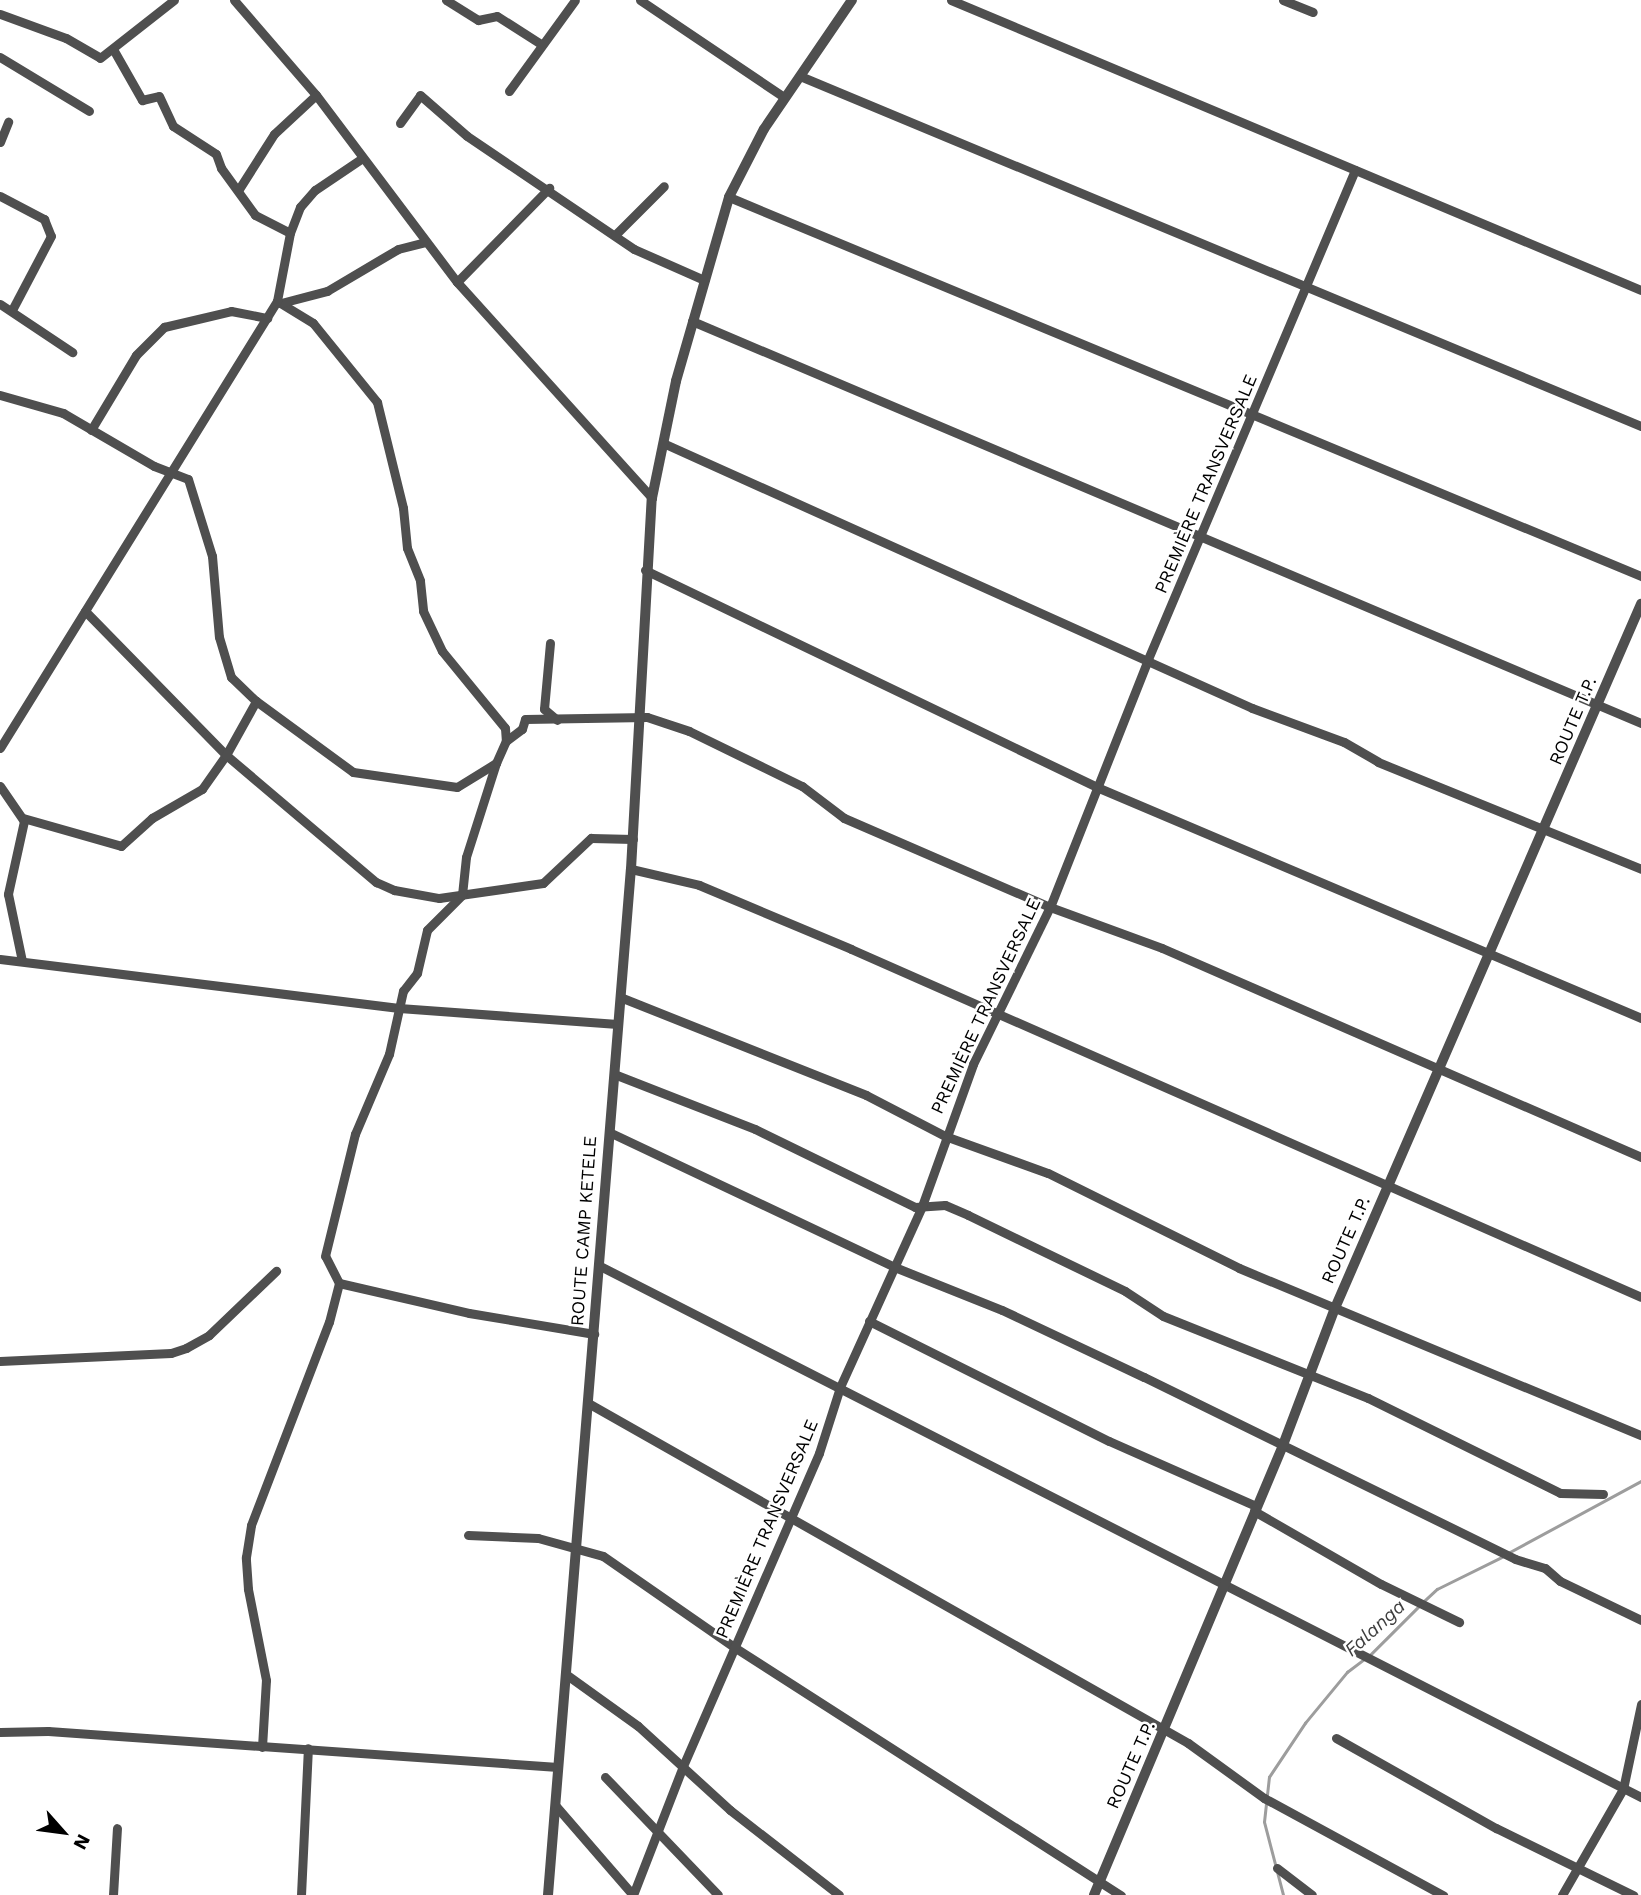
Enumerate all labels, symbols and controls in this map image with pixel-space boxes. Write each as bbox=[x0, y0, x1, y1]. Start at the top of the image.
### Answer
street label: PREMIÈRE TRANSVERSALE bbox=[1150, 371, 1262, 597]
street label: ROUTE T.P. bbox=[1545, 673, 1601, 769]
street label: PREMIÈRE TRANSVERSALE bbox=[926, 894, 1046, 1118]
street label: ROUTE CAMP KETELE bbox=[567, 1135, 601, 1327]
street label: ROUTE T.P. bbox=[1317, 1193, 1375, 1287]
street label: PREMIÈRE TRANSVERSALE bbox=[711, 1416, 823, 1642]
water label: Falanga bbox=[1340, 1595, 1410, 1661]
street label: ROUTE T.P. bbox=[1102, 1718, 1160, 1812]
north arrow bbox=[28, 1797, 98, 1867]
text: N bbox=[69, 1830, 95, 1854]

